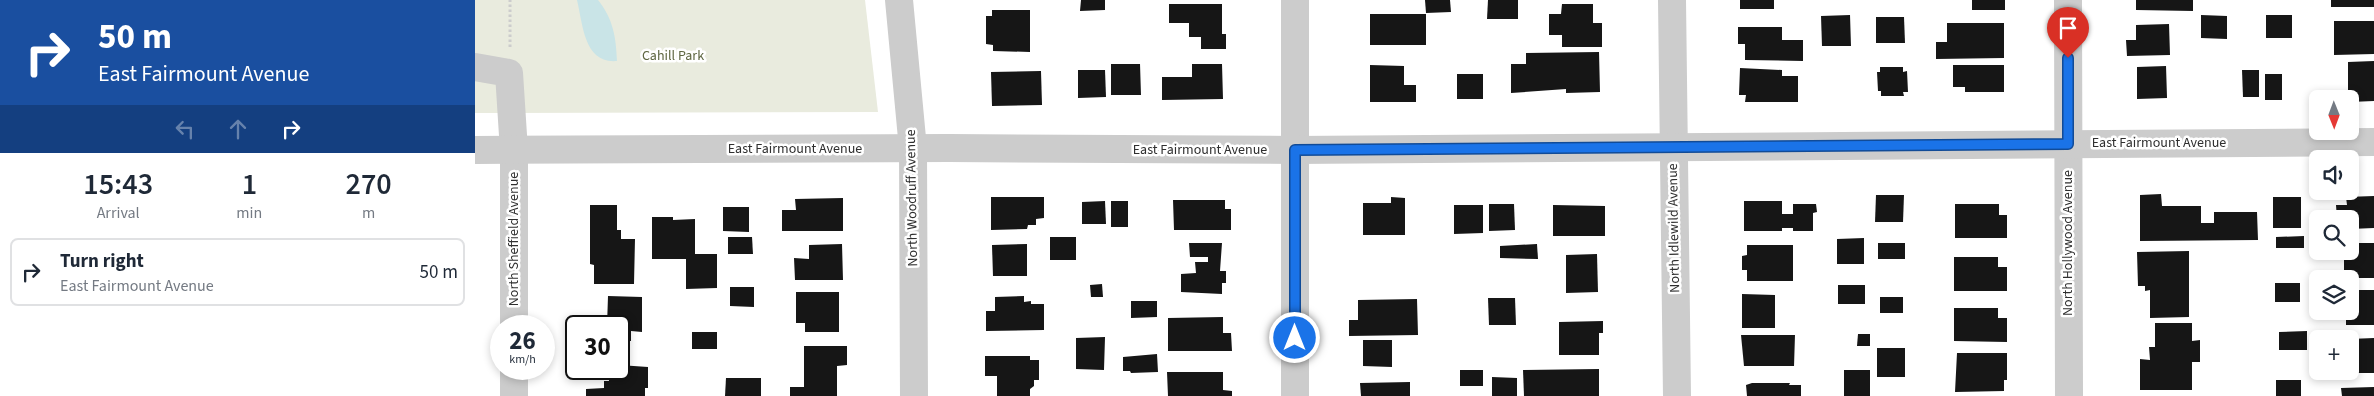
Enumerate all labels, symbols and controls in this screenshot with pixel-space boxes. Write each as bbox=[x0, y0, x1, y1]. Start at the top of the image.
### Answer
pin bbox=[2047, 7, 2089, 58]
text: 50 m bbox=[98, 12, 172, 62]
icon: arrive bbox=[2054, 14, 2082, 42]
icon: right bbox=[15, 20, 80, 85]
park label: Cahill Park bbox=[642, 46, 704, 66]
text: East Fairmount Avenue bbox=[98, 58, 309, 90]
north arrow bbox=[2309, 90, 2359, 140]
map controls bbox=[2309, 90, 2359, 380]
icon: left bbox=[171, 115, 199, 143]
icon: ahead bbox=[224, 115, 252, 143]
icon: right bbox=[277, 115, 305, 143]
street label: North Woodruff Avenue bbox=[901, 129, 923, 267]
street label: East Fairmount Avenue bbox=[2092, 133, 2226, 153]
street label: East Fairmount Avenue bbox=[728, 139, 862, 159]
street label: East Fairmount Avenue bbox=[1133, 140, 1267, 160]
button: sound bbox=[2309, 150, 2359, 200]
text: 15:43 bbox=[83, 163, 153, 206]
text: 1 bbox=[242, 163, 257, 206]
text: 270 bbox=[346, 163, 392, 206]
street label: North Idlewild Avenue bbox=[1663, 163, 1685, 293]
street label: North Hollywood Avenue bbox=[2058, 170, 2078, 316]
street label: North Sheffield Avenue bbox=[504, 172, 524, 306]
text: Arrival bbox=[97, 202, 140, 224]
text: min bbox=[236, 202, 262, 224]
text: m bbox=[362, 202, 375, 224]
button: search bbox=[2309, 210, 2359, 260]
text: Turn right bbox=[60, 248, 144, 275]
icon: right bbox=[17, 258, 45, 286]
text: 50 m bbox=[420, 259, 458, 286]
button: layers bbox=[2309, 270, 2359, 320]
text: East Fairmount Avenue bbox=[60, 275, 214, 297]
position arrow bbox=[1268, 311, 1320, 363]
speed limit sign: 30 bbox=[565, 315, 630, 380]
text: 26 bbox=[509, 323, 536, 359]
button: + bbox=[2309, 330, 2359, 380]
text: km/h bbox=[509, 351, 536, 368]

